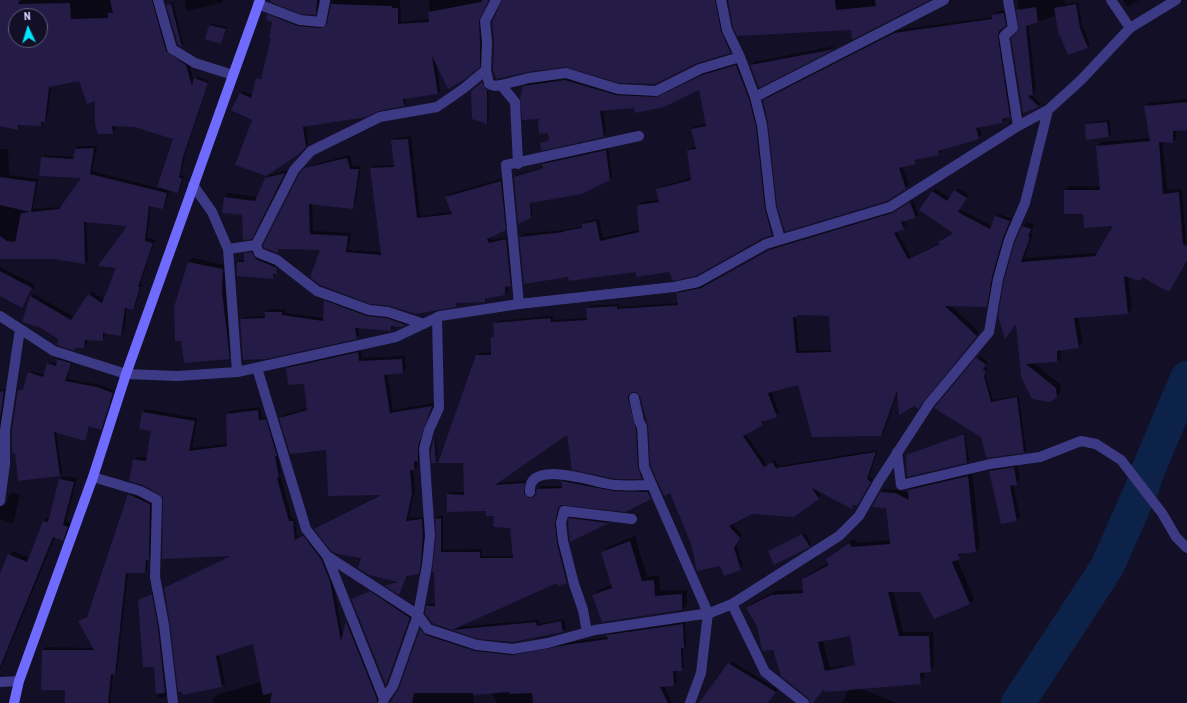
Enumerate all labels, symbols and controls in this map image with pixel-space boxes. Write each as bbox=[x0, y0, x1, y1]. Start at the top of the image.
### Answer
north arrow bbox=[8, 8, 48, 48]
text: N bbox=[23, 10, 31, 23]

